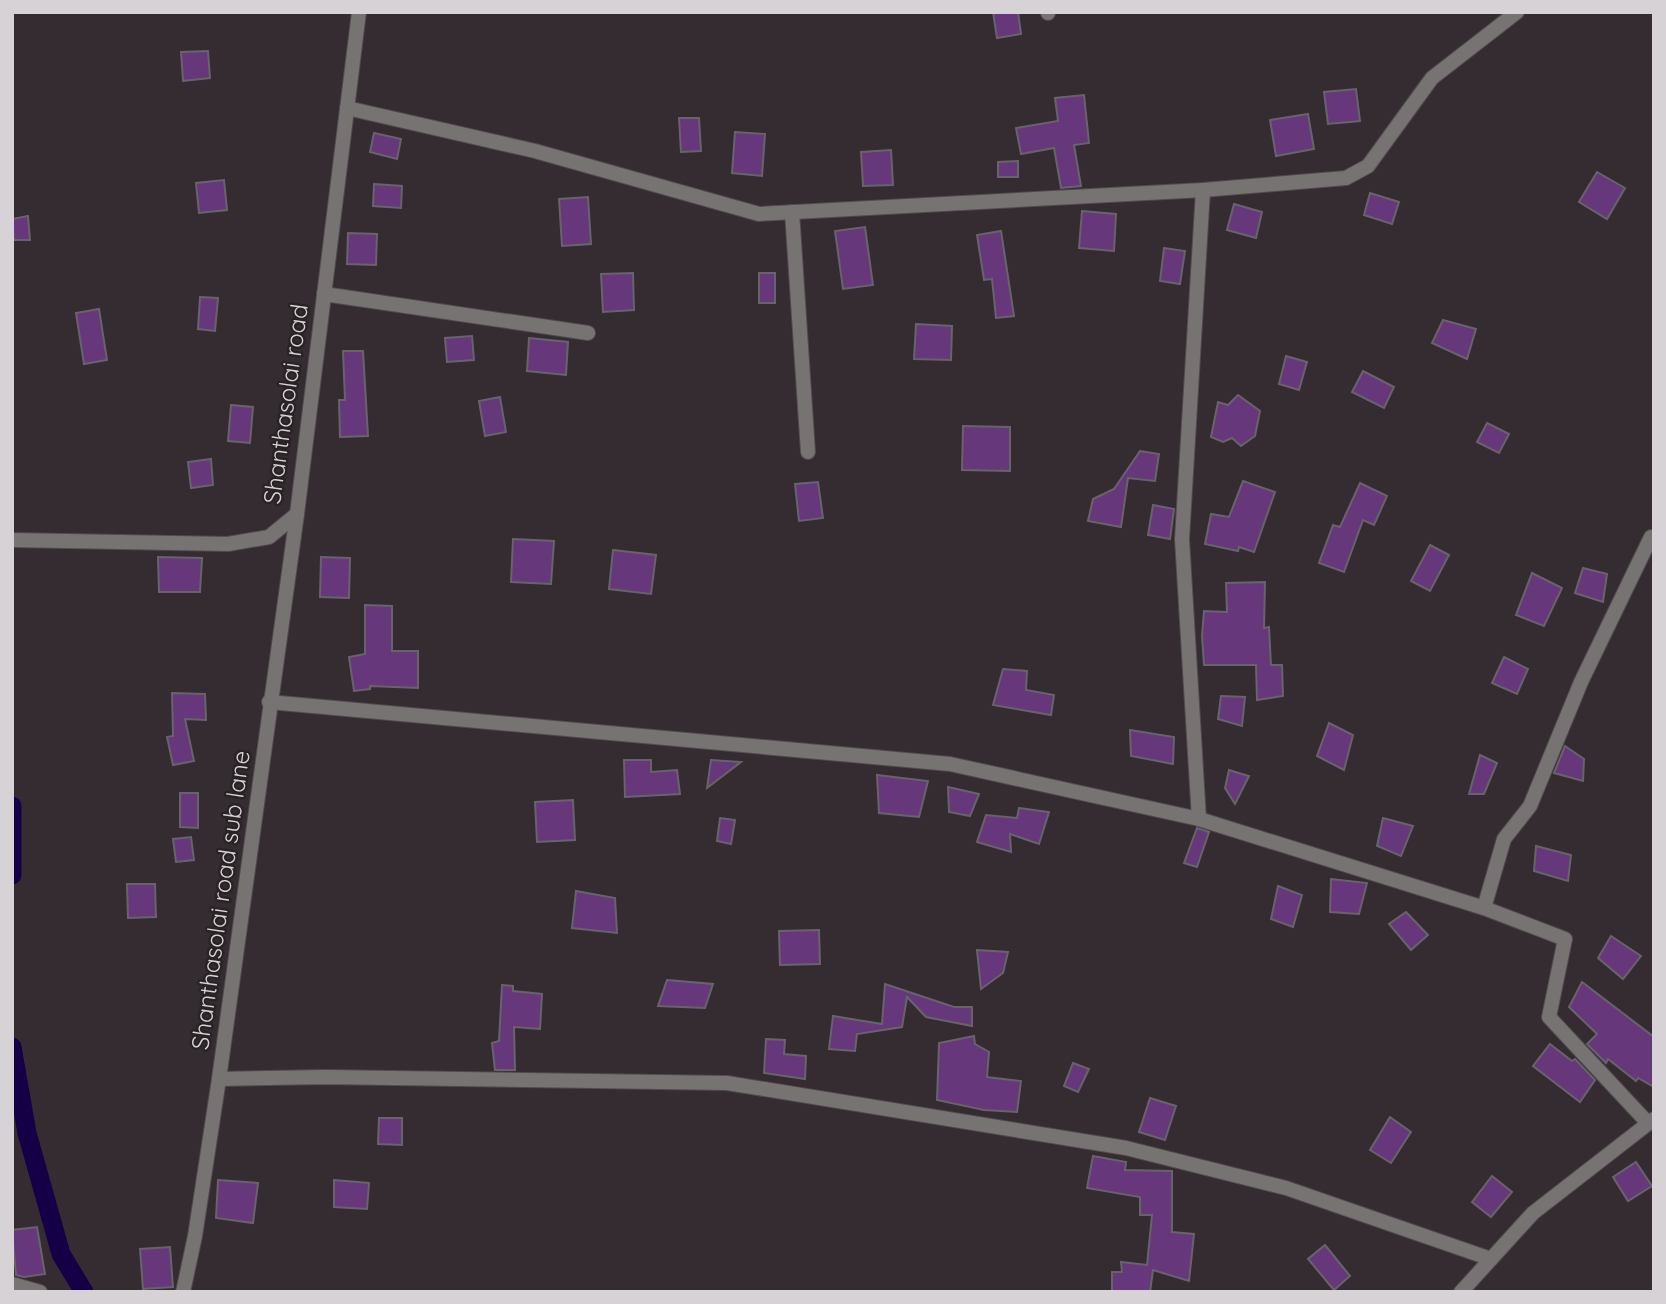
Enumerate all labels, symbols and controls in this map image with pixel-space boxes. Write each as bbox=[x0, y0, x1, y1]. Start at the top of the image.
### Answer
street label: Shanthasolai road bbox=[256, 302, 314, 506]
street label: Shanthasolai road sub lane bbox=[184, 749, 256, 1051]

